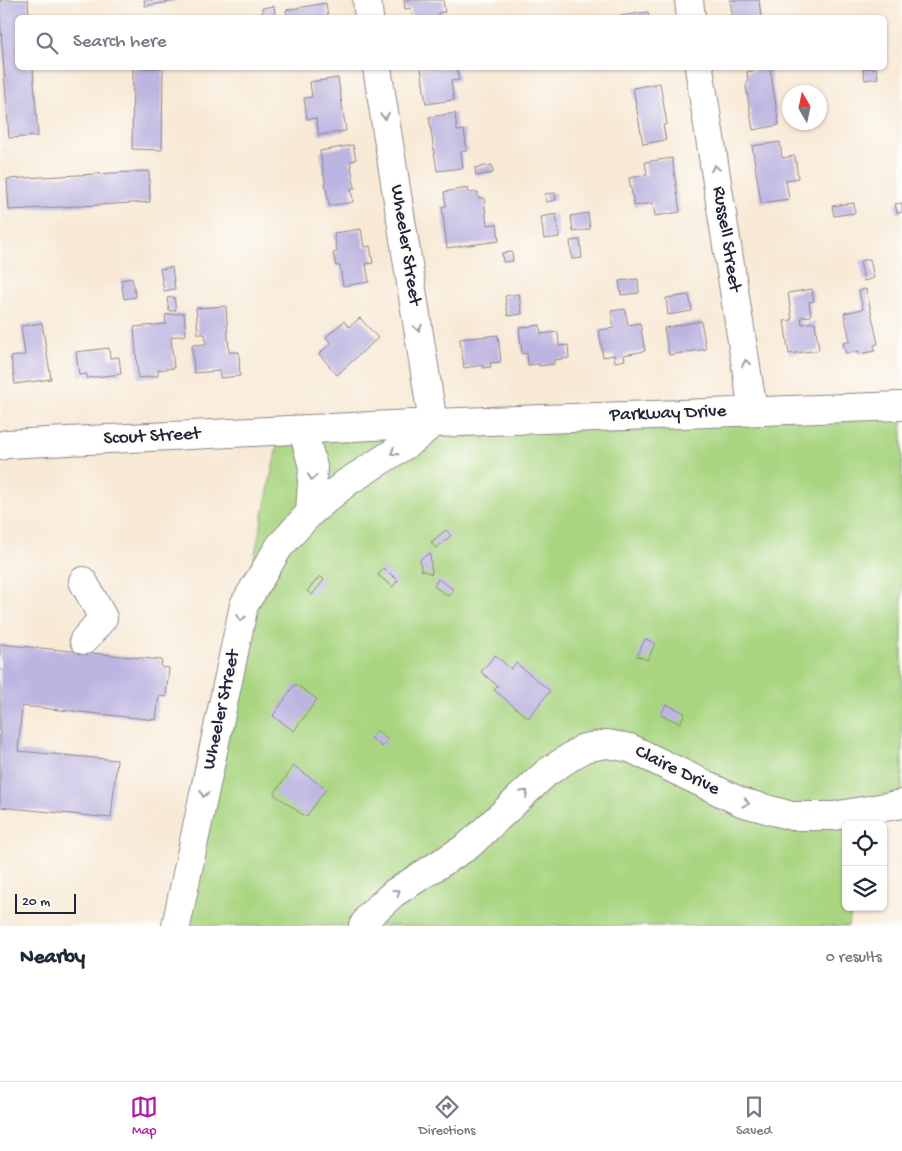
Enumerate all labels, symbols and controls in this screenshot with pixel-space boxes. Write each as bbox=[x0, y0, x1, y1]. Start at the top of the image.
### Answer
search box bbox=[15, 15, 887, 70]
icon: search bbox=[33, 29, 61, 57]
text: Search here bbox=[73, 31, 167, 54]
north arrow bbox=[782, 85, 827, 130]
one-way arrow bbox=[379, 111, 389, 120]
one-way arrow bbox=[710, 164, 721, 172]
street label: Wheeler Street bbox=[384, 183, 426, 309]
street label: Russell Street bbox=[706, 185, 746, 295]
one-way arrow bbox=[413, 324, 423, 332]
one-way arrow bbox=[741, 359, 751, 367]
street label: Parkway Drive bbox=[608, 400, 727, 428]
street label: Scout Street bbox=[103, 423, 203, 451]
one-way arrow bbox=[390, 445, 399, 455]
one-way arrow bbox=[307, 474, 318, 482]
one-way arrow bbox=[236, 614, 247, 622]
street label: Wheeler Street bbox=[198, 646, 246, 772]
street label: Claire Drive bbox=[631, 741, 723, 801]
one-way arrow bbox=[199, 790, 210, 798]
one-way arrow bbox=[519, 790, 528, 799]
one-way arrow bbox=[741, 798, 750, 808]
map controls bbox=[842, 821, 887, 911]
button: locate bbox=[842, 821, 887, 866]
button: layers bbox=[842, 866, 887, 911]
one-way arrow bbox=[391, 889, 401, 898]
scale bar bbox=[15, 891, 76, 914]
text: 20 m bbox=[22, 894, 50, 911]
text: Nearby bbox=[20, 946, 85, 971]
text: 0 results bbox=[826, 949, 882, 968]
tab: Map bbox=[130, 1093, 158, 1140]
tab: Directions bbox=[419, 1093, 476, 1140]
tab: Saved bbox=[736, 1093, 772, 1140]

